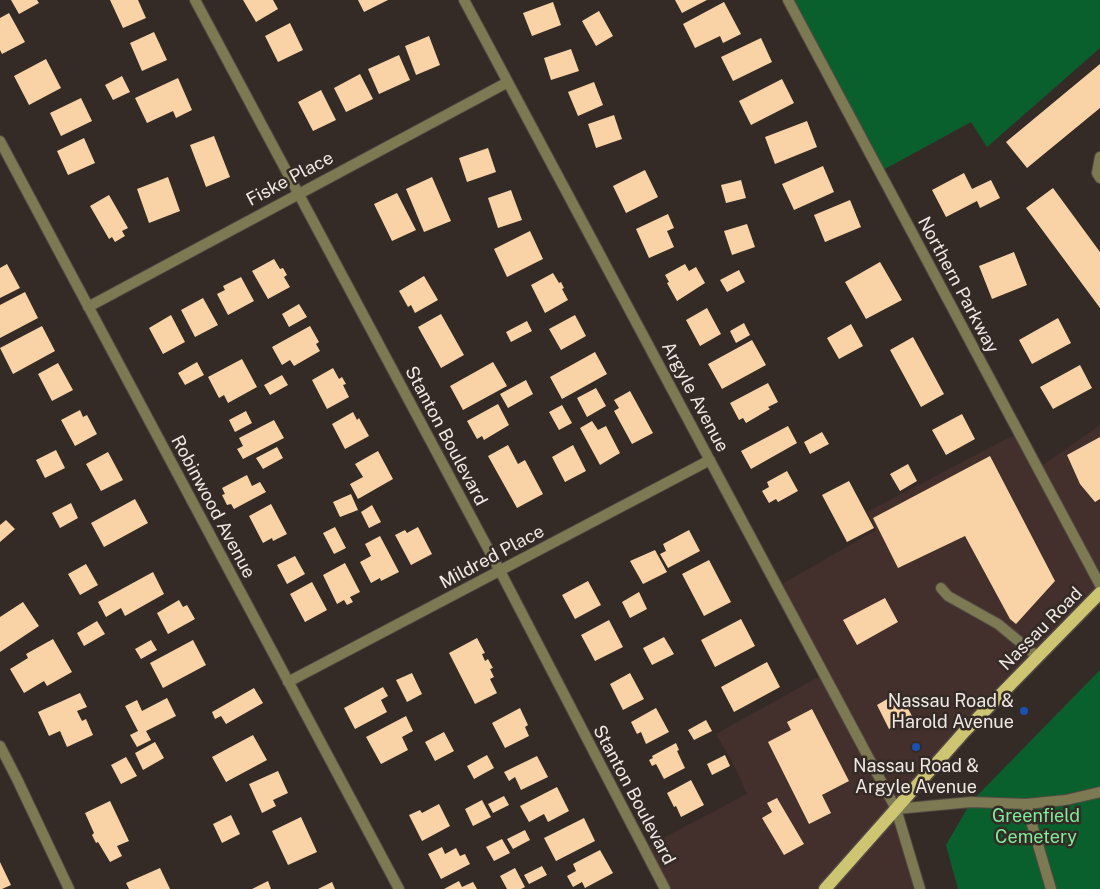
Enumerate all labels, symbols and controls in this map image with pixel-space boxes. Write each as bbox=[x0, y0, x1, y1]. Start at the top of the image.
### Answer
street label: Fiske Place bbox=[243, 147, 337, 211]
street label: Northern Parkway bbox=[913, 213, 1003, 357]
street label: Argyle Avenue bbox=[657, 338, 733, 456]
street label: Stanton Boulevard bbox=[400, 363, 492, 509]
street label: Robinwood Avenue bbox=[166, 432, 260, 582]
street label: Mildred Place bbox=[436, 520, 548, 594]
street label: Nassau Road bbox=[995, 583, 1087, 675]
place label: Nassau Road & Harold Avenue bbox=[888, 690, 1014, 732]
marker: Nassau Road & Harold Avenue bbox=[1018, 705, 1030, 717]
street label: Stanton Boulevard bbox=[588, 722, 680, 868]
marker: Nassau Road & Argyle Avenue bbox=[910, 741, 922, 753]
place label: Nassau Road & Argyle Avenue bbox=[853, 755, 979, 798]
park label: Greenfield Cemetery bbox=[992, 805, 1080, 848]

